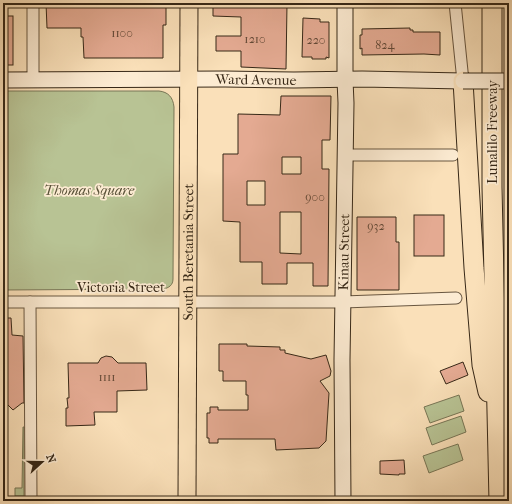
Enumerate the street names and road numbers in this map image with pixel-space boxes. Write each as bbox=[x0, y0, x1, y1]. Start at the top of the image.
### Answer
street label: Ward Avenue bbox=[214, 71, 297, 89]
street label: Lunalilo Freeway bbox=[484, 80, 501, 184]
street label: South Beretania Street bbox=[180, 183, 197, 321]
street label: Kinau Street bbox=[335, 213, 353, 291]
street label: Victoria Street bbox=[76, 279, 165, 296]

